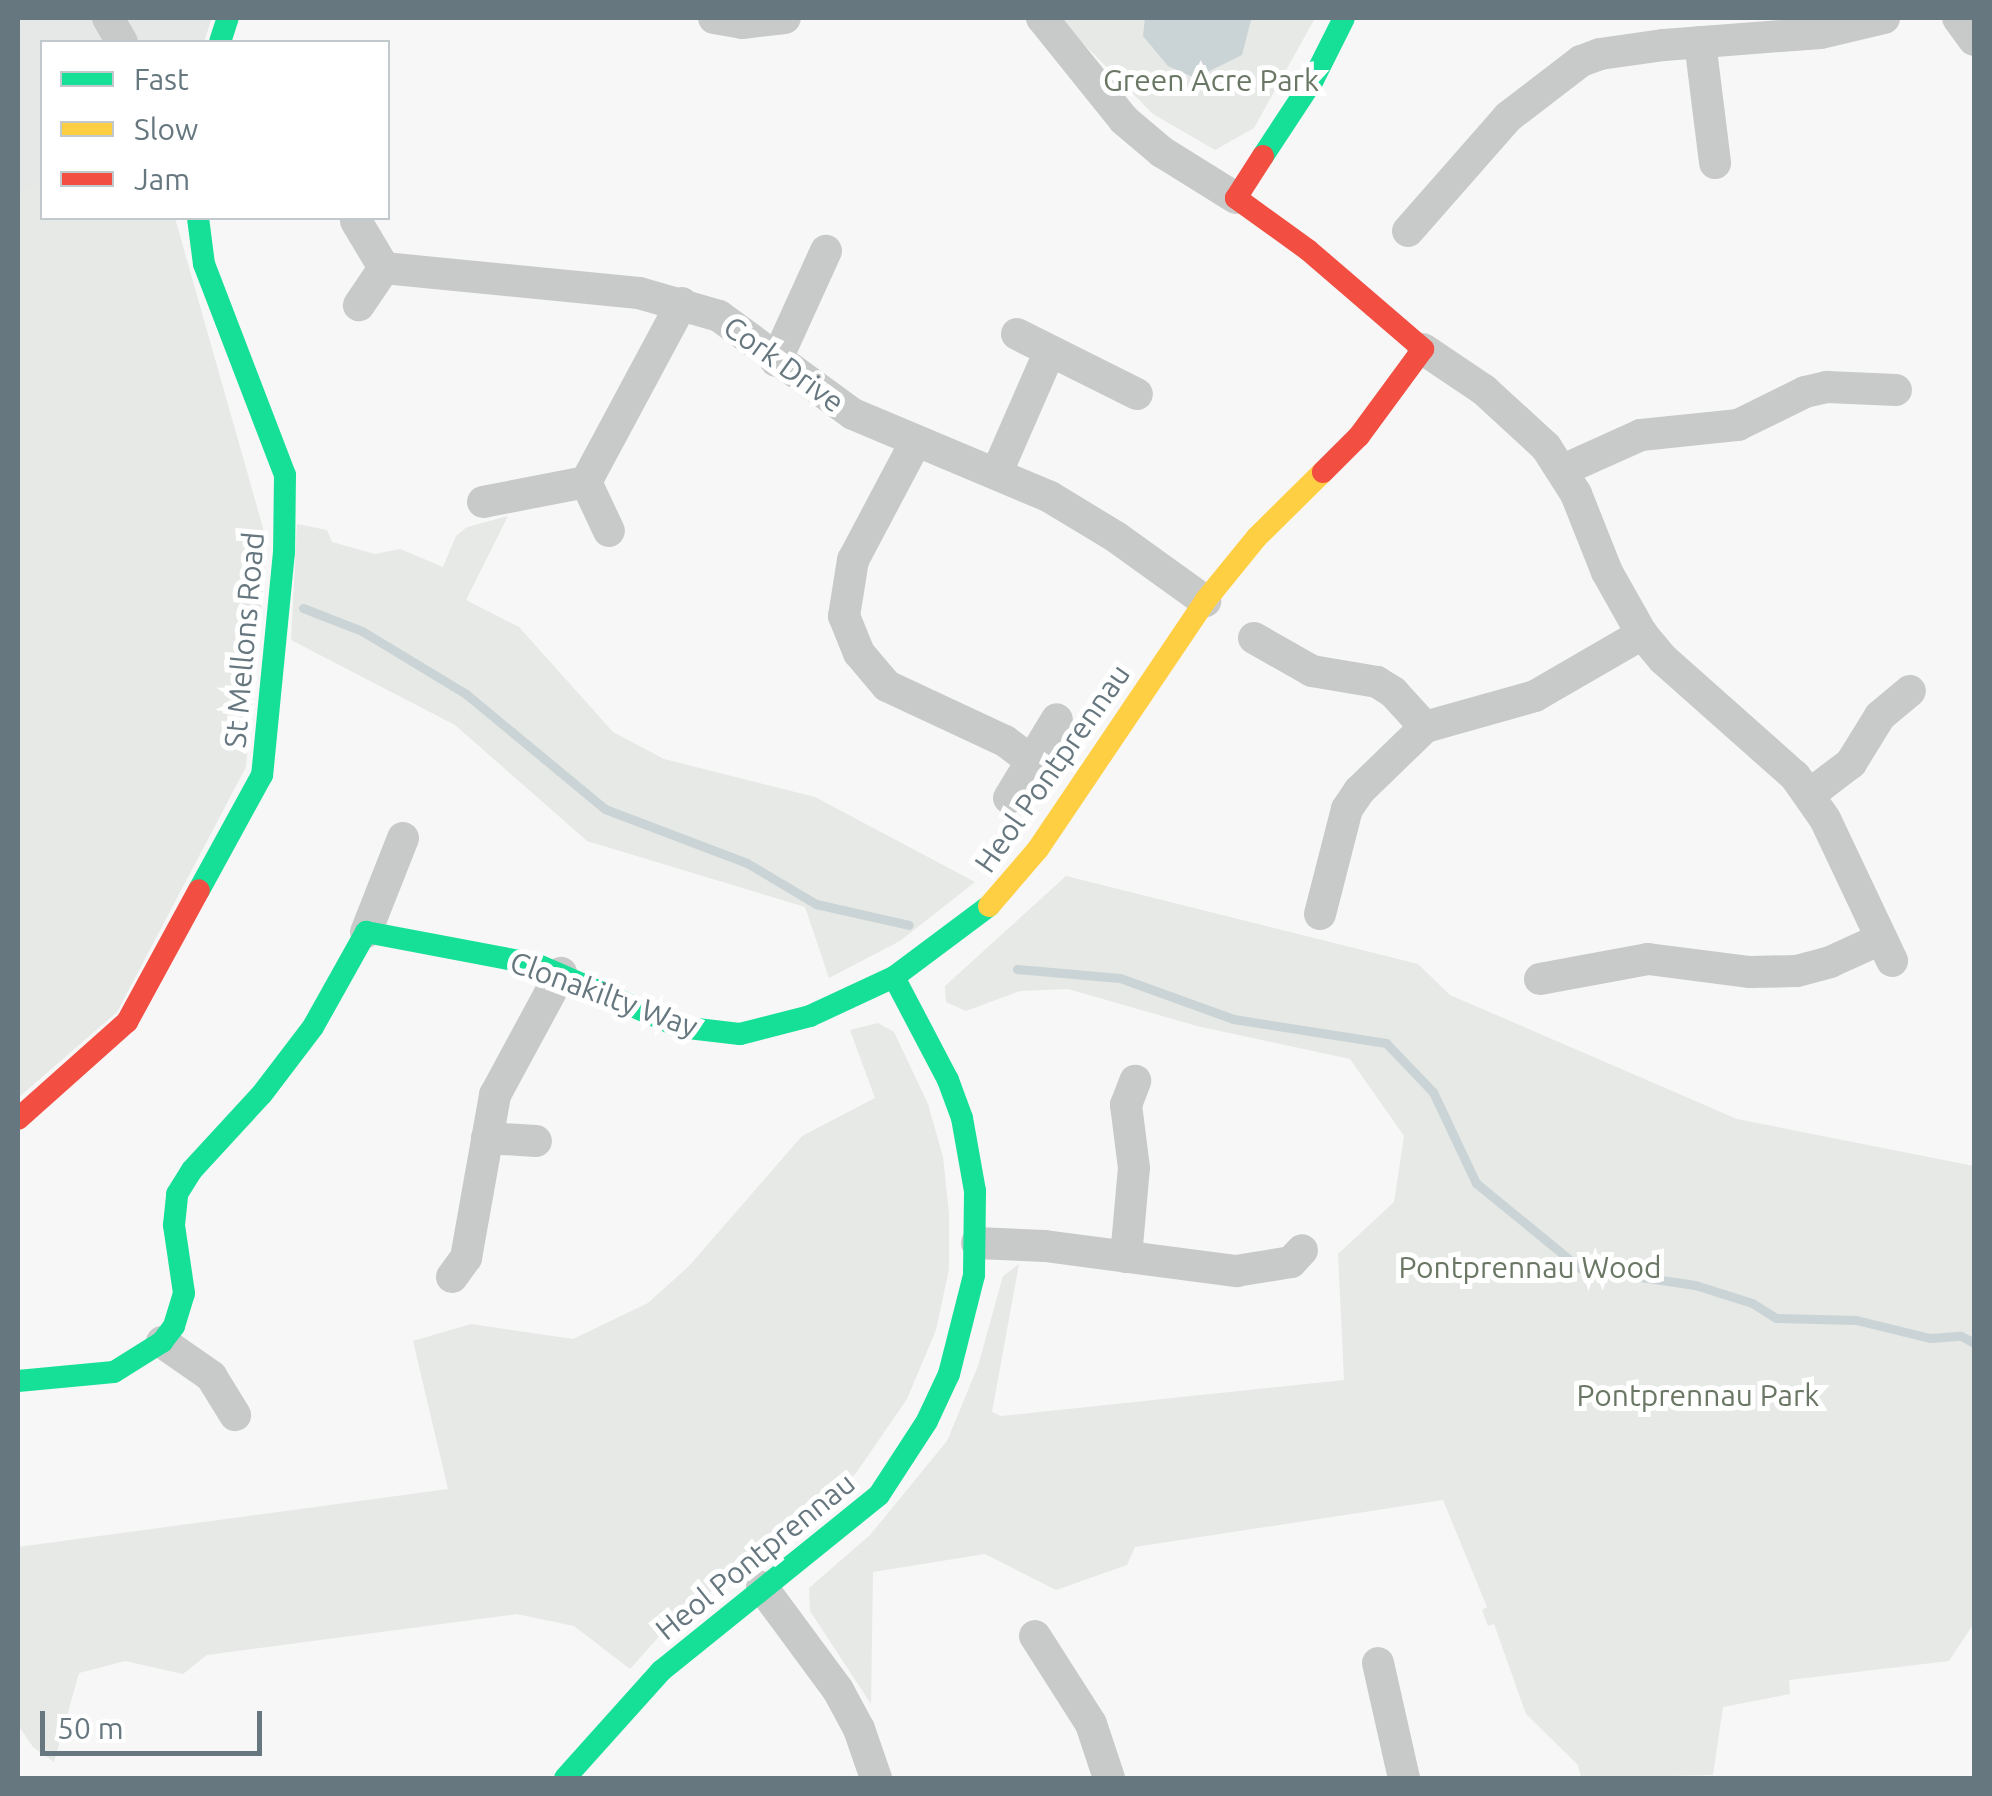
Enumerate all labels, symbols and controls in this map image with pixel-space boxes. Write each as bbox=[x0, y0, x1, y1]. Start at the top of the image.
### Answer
legend bbox=[40, 40, 390, 220]
text: Fast bbox=[134, 62, 189, 96]
park label: Green Acre Park bbox=[1103, 62, 1319, 98]
text: Slow bbox=[134, 112, 198, 146]
text: Jam bbox=[134, 162, 190, 196]
street label: Cork Drive bbox=[717, 308, 851, 420]
street label: St Mellons Road bbox=[217, 531, 271, 749]
street label: Heol Pontprennau bbox=[967, 657, 1137, 879]
street label: Clonakilty Way bbox=[505, 943, 703, 1045]
park label: Pontprennau Wood bbox=[1398, 1249, 1662, 1285]
park label: Pontprennau Park bbox=[1577, 1377, 1819, 1413]
street label: Heol Pontprennau bbox=[648, 1465, 862, 1647]
scale bar bbox=[45, 1691, 268, 1753]
text: 50 m bbox=[57, 1711, 124, 1745]

